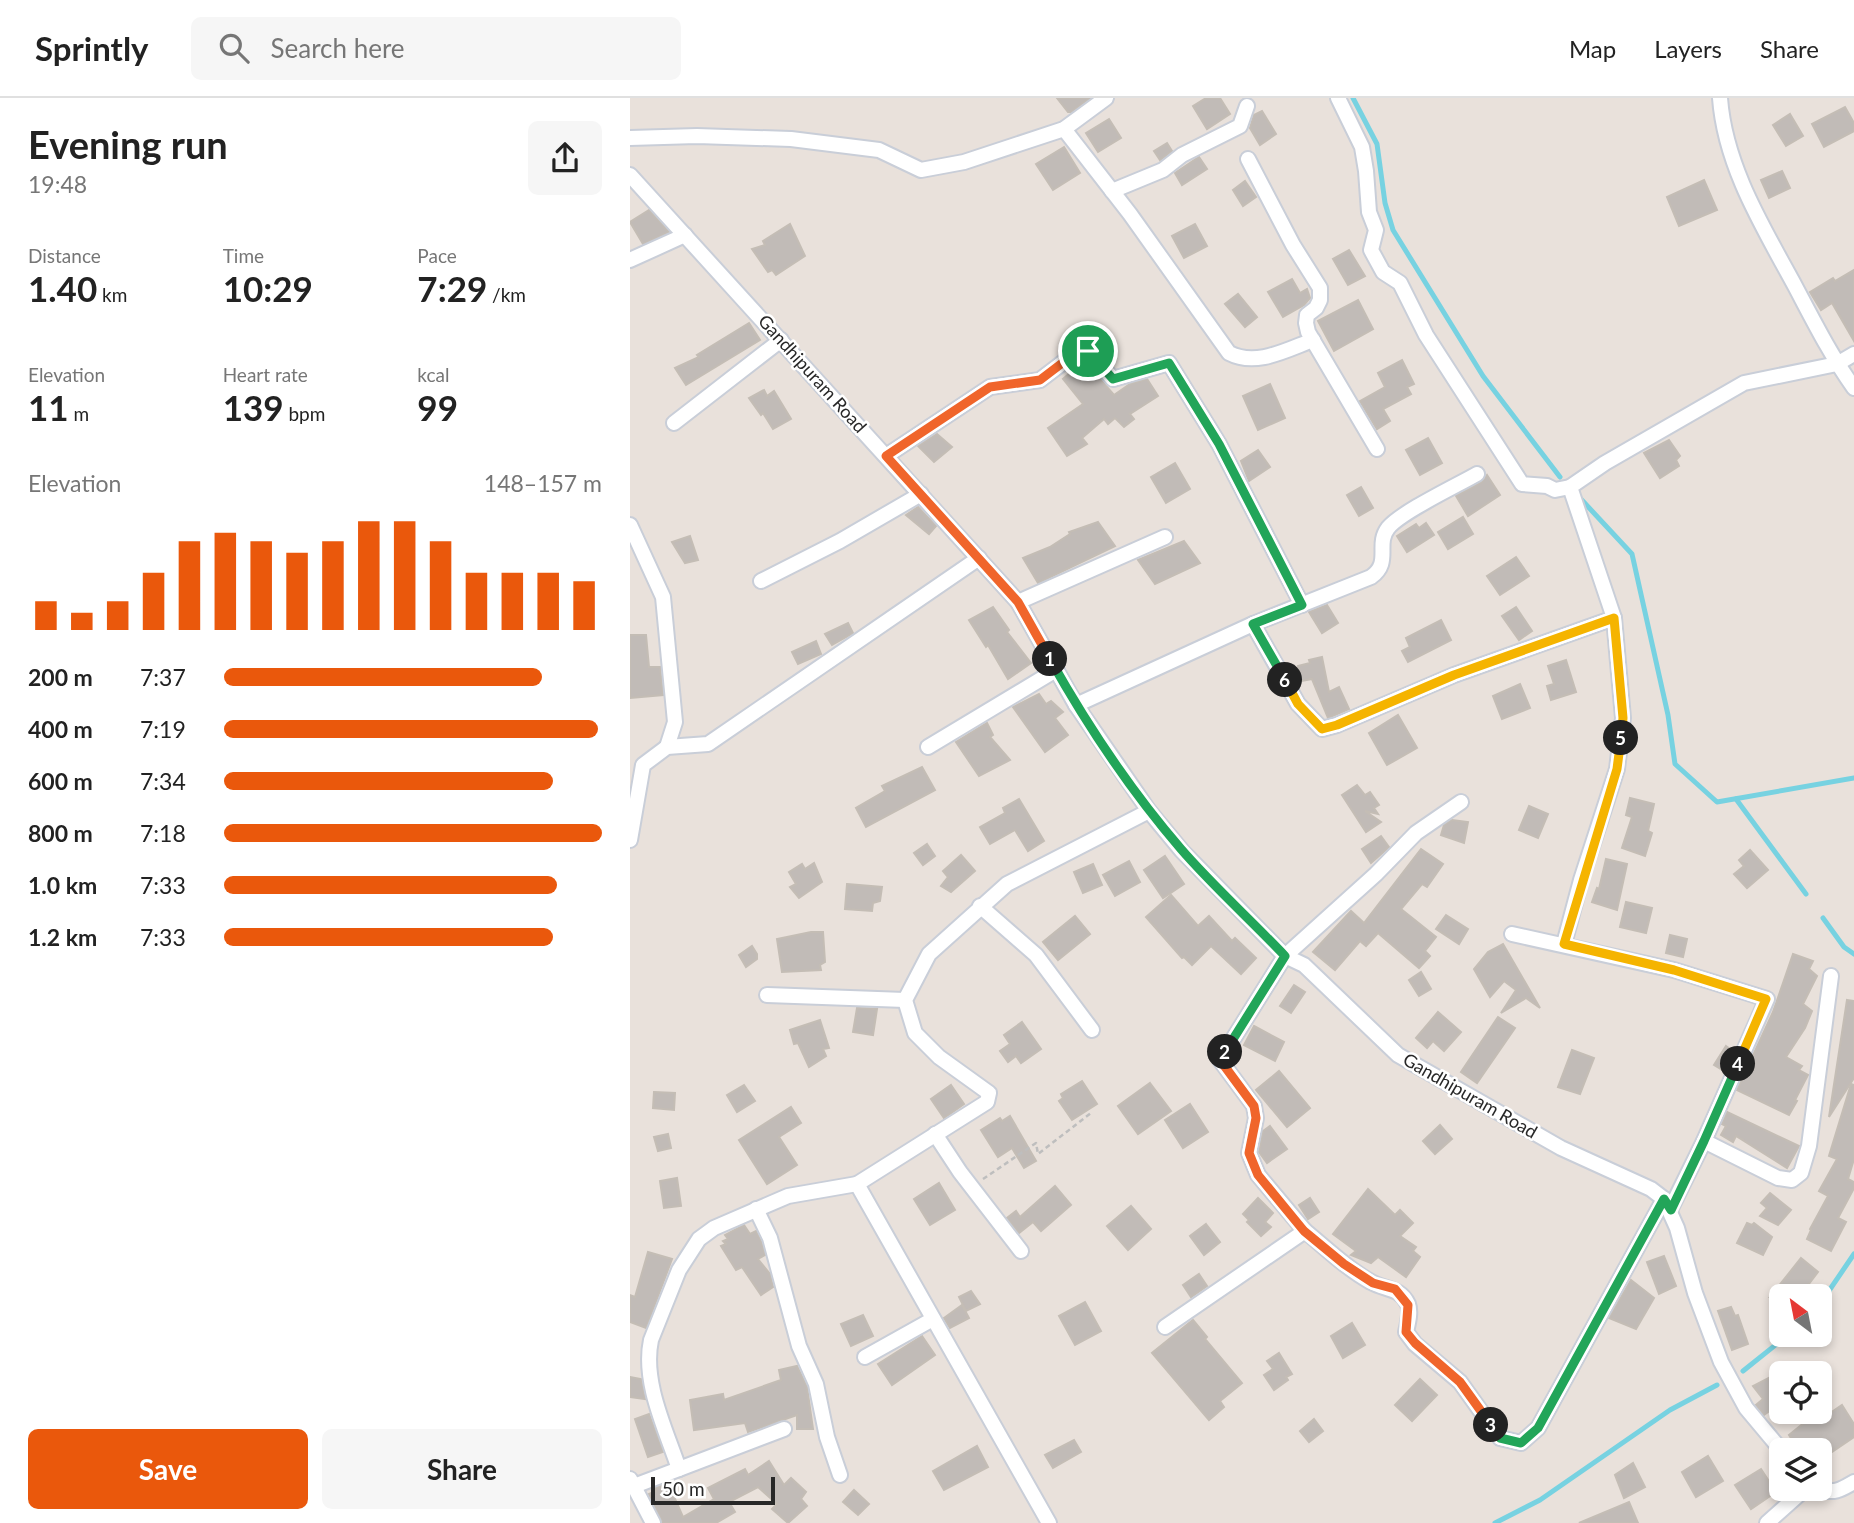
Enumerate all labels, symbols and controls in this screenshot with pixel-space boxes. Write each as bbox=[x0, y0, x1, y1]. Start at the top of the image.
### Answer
search box bbox=[191, 17, 681, 80]
text: Sprintly bbox=[35, 28, 149, 68]
icon: search bbox=[215, 29, 253, 67]
text: Search here bbox=[271, 32, 405, 64]
text: Map bbox=[1569, 34, 1616, 63]
text: Layers bbox=[1654, 34, 1722, 63]
text: Share bbox=[1760, 34, 1819, 63]
text: Evening run bbox=[28, 121, 228, 167]
button: share bbox=[528, 121, 602, 195]
text: 19:48 bbox=[28, 170, 87, 198]
text: Distance bbox=[28, 244, 101, 267]
text: Time bbox=[223, 244, 264, 267]
text: Pace bbox=[417, 244, 457, 267]
text: 1.40 bbox=[28, 267, 97, 309]
text: 10:29 bbox=[223, 267, 313, 309]
text: 7:29 bbox=[417, 267, 487, 309]
text: km bbox=[97, 283, 127, 306]
text: /km bbox=[487, 283, 526, 306]
street label: Gandhipuram Road bbox=[754, 310, 872, 437]
pin bbox=[1058, 321, 1118, 381]
icon: arrive bbox=[1069, 332, 1107, 370]
text: Elevation bbox=[28, 363, 105, 386]
text: Heart rate bbox=[223, 363, 308, 386]
text: kcal bbox=[417, 363, 449, 386]
text: 11 bbox=[28, 386, 69, 428]
text: 139 bbox=[223, 386, 284, 428]
text: 99 bbox=[417, 386, 458, 428]
text: m bbox=[69, 402, 89, 425]
text: bpm bbox=[284, 402, 325, 425]
text: Elevation bbox=[28, 469, 121, 497]
text: 148–157 m bbox=[484, 469, 602, 497]
pin: 1 bbox=[1032, 642, 1068, 676]
text: 1 bbox=[1044, 647, 1055, 670]
pin: 6 bbox=[1268, 662, 1302, 698]
text: 200 m bbox=[28, 663, 93, 691]
text: 7:37 bbox=[140, 663, 186, 691]
text: 6 bbox=[1279, 668, 1290, 691]
text: 400 m bbox=[28, 715, 93, 743]
text: 7:19 bbox=[140, 715, 186, 743]
pin: 5 bbox=[1604, 720, 1639, 756]
text: 5 bbox=[1615, 726, 1626, 749]
text: 600 m bbox=[28, 767, 93, 795]
text: 7:34 bbox=[140, 767, 186, 795]
text: 800 m bbox=[28, 819, 93, 847]
text: 7:18 bbox=[140, 819, 186, 847]
text: 1.0 km bbox=[28, 871, 97, 899]
text: 7:33 bbox=[140, 871, 186, 899]
text: 1.2 km bbox=[28, 923, 97, 951]
text: 7:33 bbox=[140, 923, 186, 951]
pin: 2 bbox=[1208, 1034, 1242, 1070]
text: 2 bbox=[1219, 1040, 1230, 1063]
pin: 4 bbox=[1720, 1046, 1756, 1082]
street label: Gandhipuram Road bbox=[1399, 1048, 1542, 1143]
text: 4 bbox=[1732, 1052, 1743, 1075]
north arrow bbox=[1769, 1284, 1832, 1348]
map controls bbox=[1769, 1284, 1832, 1501]
button: locate bbox=[1769, 1361, 1832, 1424]
pin: 3 bbox=[1474, 1408, 1508, 1442]
text: 3 bbox=[1485, 1413, 1496, 1436]
button: Save bbox=[28, 1429, 308, 1509]
button: Share bbox=[322, 1429, 602, 1509]
button: layers bbox=[1769, 1438, 1832, 1501]
scale bar bbox=[651, 1474, 775, 1506]
text: 50 m bbox=[662, 1477, 705, 1500]

